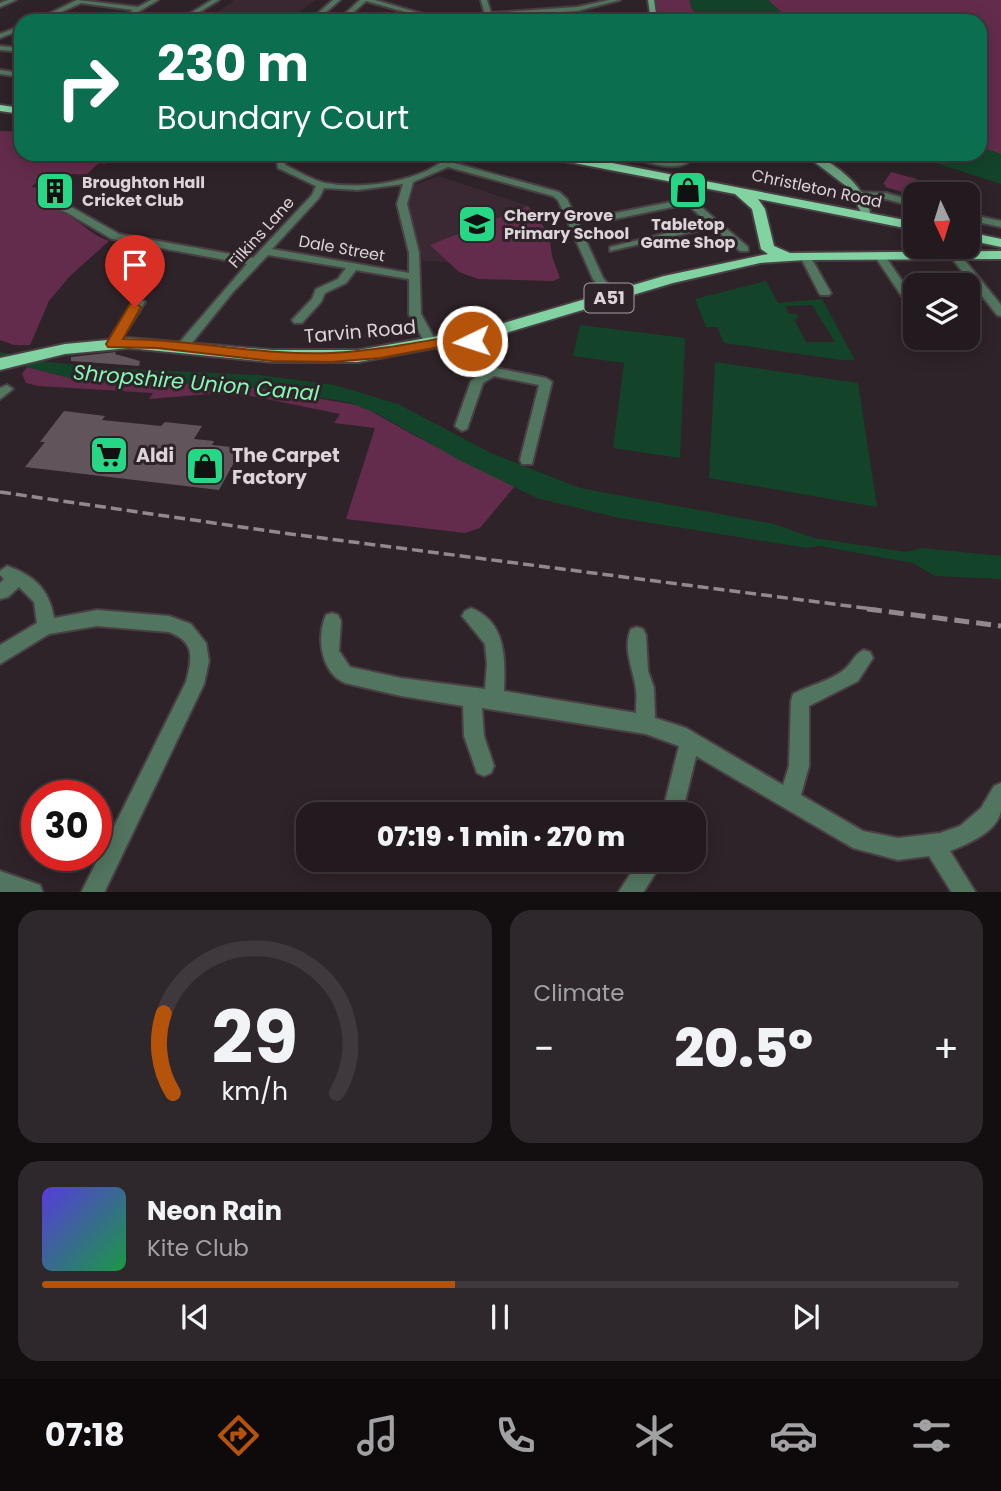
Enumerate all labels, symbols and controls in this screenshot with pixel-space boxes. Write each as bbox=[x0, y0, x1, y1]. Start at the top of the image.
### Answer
text: 230 m bbox=[157, 30, 309, 98]
icon: right bbox=[42, 42, 133, 133]
text: Boundary Court bbox=[157, 95, 409, 140]
street label: Christleton Road bbox=[750, 163, 884, 214]
shop icon: Tabletop Game Shop bbox=[667, 169, 709, 211]
building icon: Broughton Hall Cricket Club bbox=[34, 170, 76, 212]
place label: Broughton Hall Cricket Club bbox=[82, 171, 205, 212]
north arrow bbox=[903, 182, 980, 259]
map controls bbox=[903, 182, 980, 350]
street label: Filkins Lane bbox=[223, 192, 300, 273]
school or university icon: Cherry Grove Primary School bbox=[456, 203, 498, 245]
place label: Cherry Grove Primary School bbox=[504, 204, 629, 245]
place label: Tabletop Game Shop bbox=[641, 213, 736, 254]
street label: Dale Street bbox=[297, 230, 387, 267]
pin bbox=[105, 235, 165, 307]
icon: arrive bbox=[116, 246, 154, 284]
button: layers bbox=[903, 273, 980, 350]
road number: A51 bbox=[584, 284, 634, 312]
position arrow bbox=[435, 304, 509, 378]
street label: Tarvin Road bbox=[303, 313, 417, 350]
water label: Shropshire Union Canal bbox=[72, 357, 321, 408]
supermarket icon: Aldi bbox=[88, 434, 130, 476]
place label: Aldi bbox=[136, 442, 174, 469]
place label: The Carpet Factory bbox=[232, 442, 340, 491]
shop icon: The Carpet Factory bbox=[184, 445, 226, 487]
speed limit sign: 30 bbox=[21, 780, 112, 871]
text: 07:19 · 1 min · 270 m bbox=[377, 819, 625, 855]
text: Climate bbox=[534, 977, 624, 1009]
text: 29 bbox=[212, 987, 298, 1088]
text: 20.5° bbox=[675, 1012, 813, 1085]
text: − bbox=[534, 1022, 554, 1075]
text: + bbox=[933, 1022, 959, 1075]
text: km/h bbox=[221, 1073, 288, 1108]
text: Neon Rain bbox=[147, 1193, 282, 1229]
text: Kite Club bbox=[147, 1232, 249, 1264]
icon: previous bbox=[176, 1298, 214, 1336]
icon: pause bbox=[481, 1298, 519, 1336]
icon: next bbox=[787, 1298, 825, 1336]
icon: directions bbox=[214, 1411, 263, 1460]
icon: music bbox=[353, 1411, 402, 1460]
icon: phone bbox=[491, 1411, 540, 1460]
icon: climate bbox=[630, 1411, 679, 1460]
icon: car bbox=[769, 1411, 818, 1460]
icon: filters bbox=[907, 1411, 956, 1460]
text: 07:18 bbox=[45, 1412, 125, 1457]

